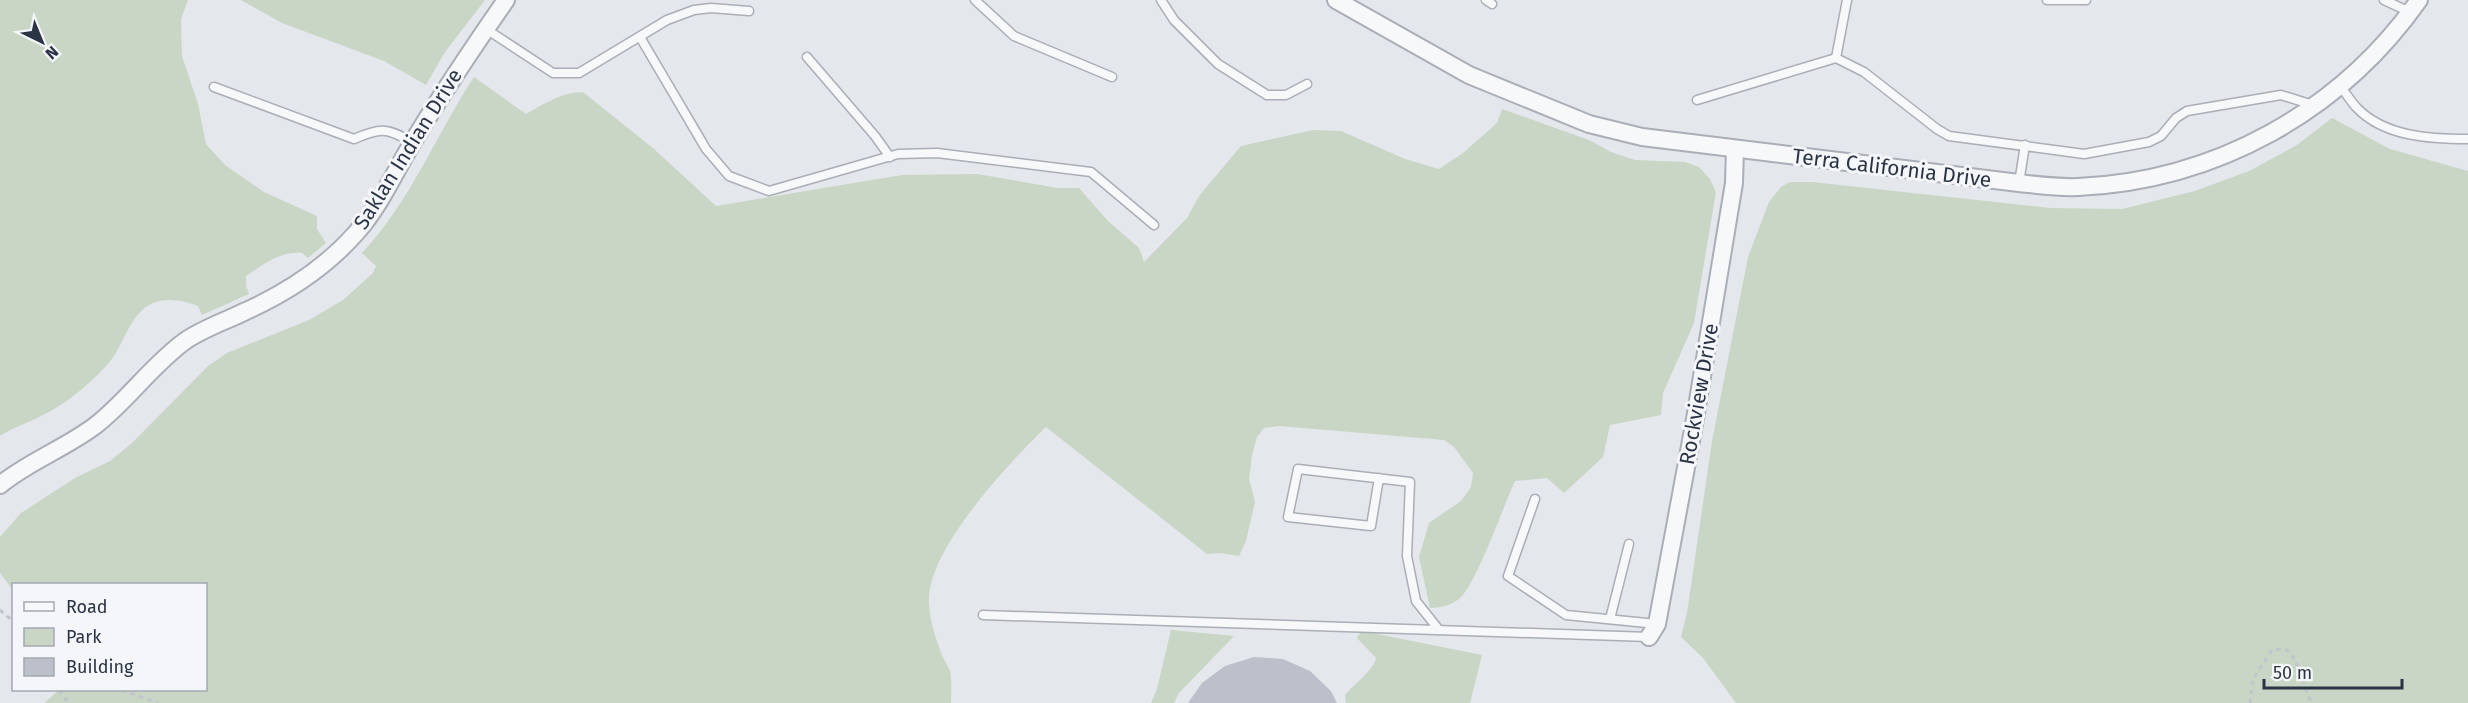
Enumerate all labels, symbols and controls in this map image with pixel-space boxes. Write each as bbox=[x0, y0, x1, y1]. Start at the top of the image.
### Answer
north arrow bbox=[12, 12, 72, 72]
text: N bbox=[42, 42, 62, 63]
street label: Saklan Indian Drive bbox=[348, 64, 468, 234]
street label: Terra California Drive bbox=[1791, 143, 1993, 193]
street label: Rockview Drive bbox=[1674, 321, 1724, 467]
legend bbox=[12, 583, 207, 691]
text: Road bbox=[66, 596, 108, 618]
text: Park bbox=[66, 626, 102, 648]
scale bar bbox=[2264, 652, 2402, 690]
text: Building bbox=[66, 656, 134, 678]
text: 50 m bbox=[2273, 662, 2312, 684]

